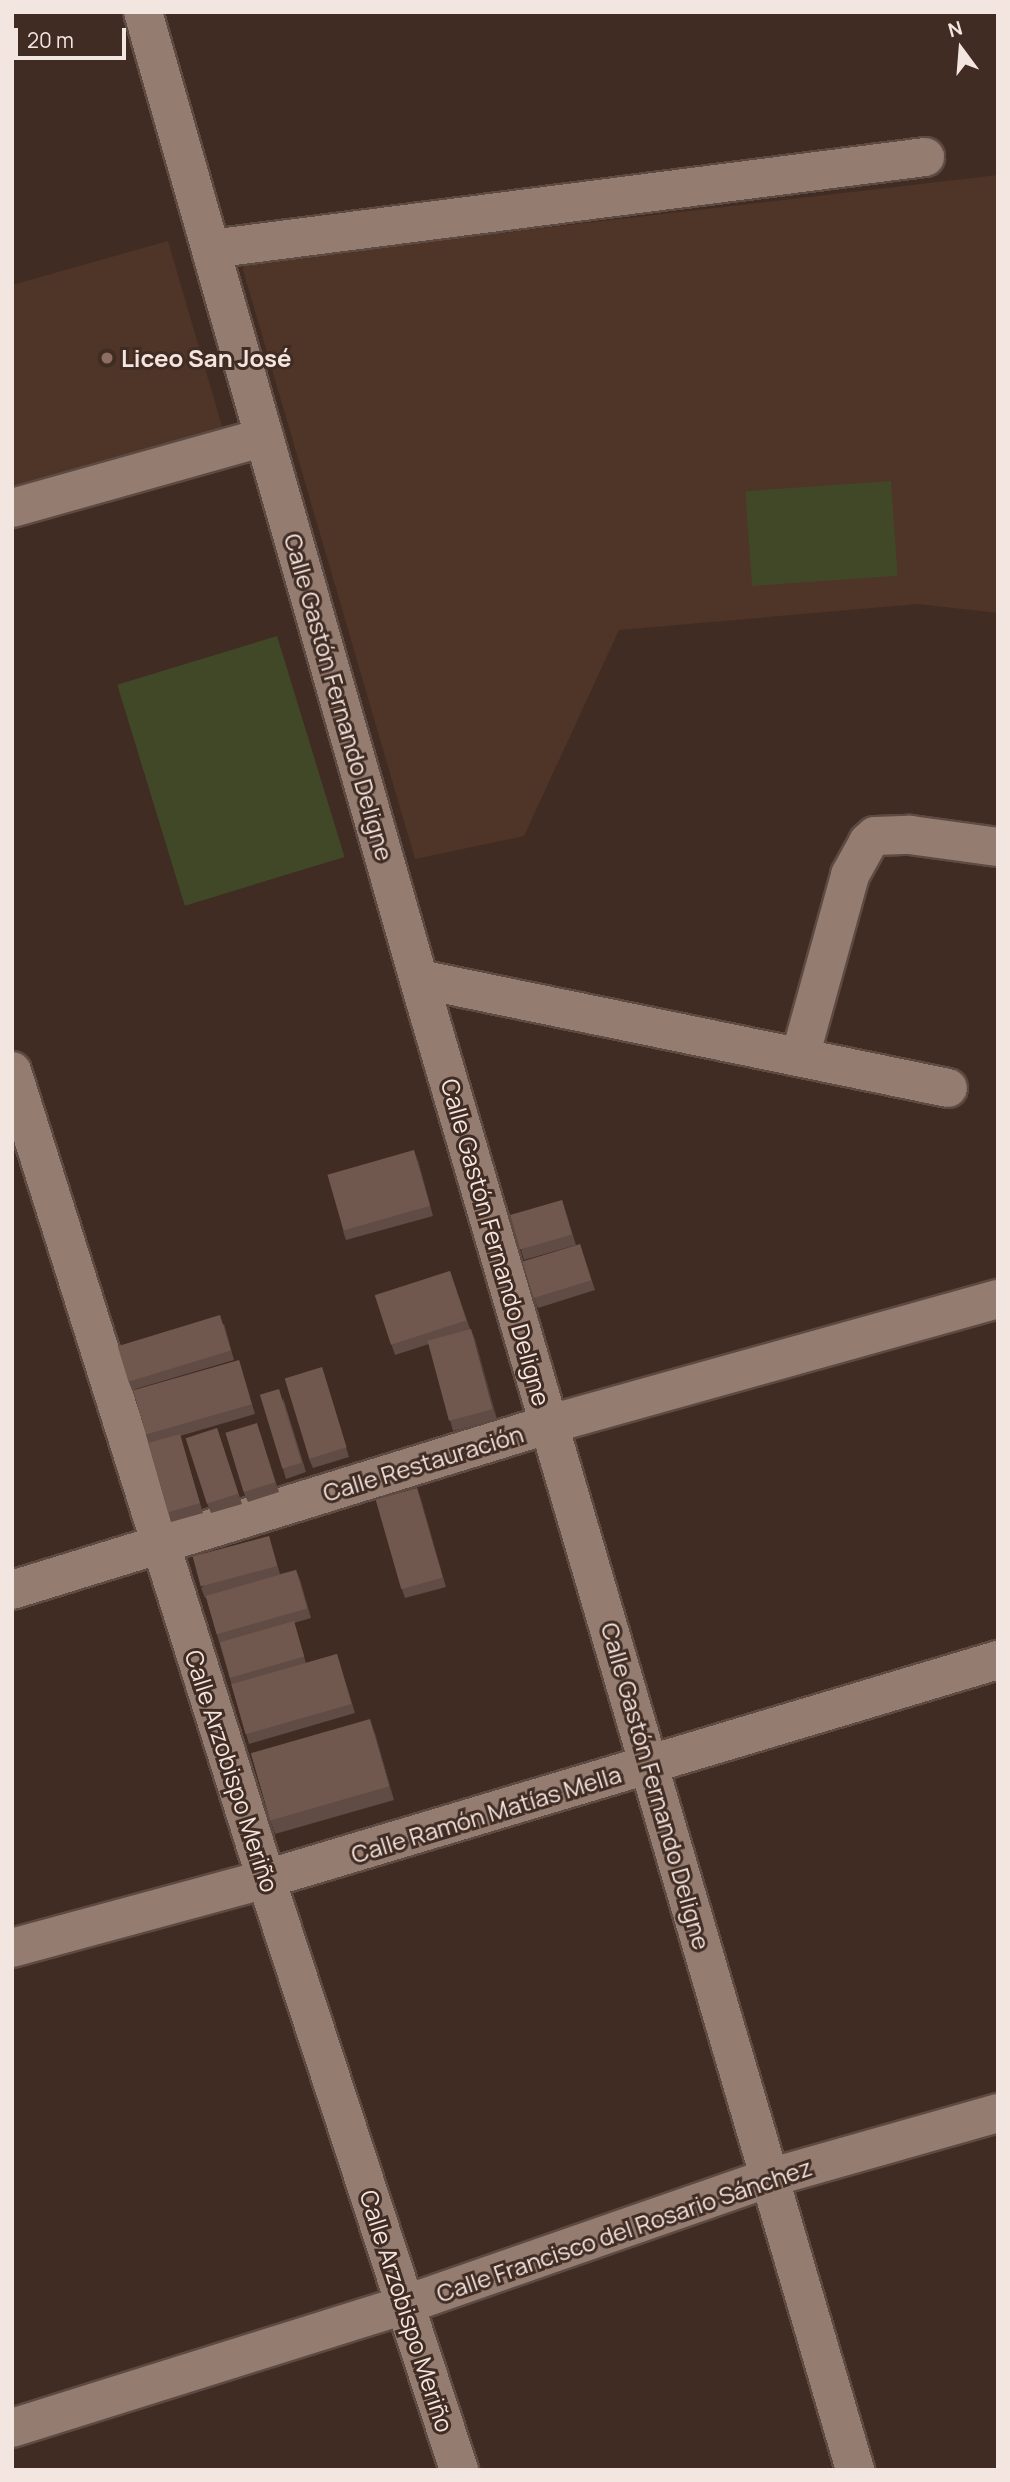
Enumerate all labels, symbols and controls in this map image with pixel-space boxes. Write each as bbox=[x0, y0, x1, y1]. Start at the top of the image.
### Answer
scale bar bbox=[18, 14, 130, 58]
north arrow bbox=[926, 14, 996, 84]
text: N bbox=[945, 14, 965, 43]
text: 20 m bbox=[27, 26, 74, 54]
place label: Liceo San José bbox=[121, 344, 291, 372]
marker: Liceo San José bbox=[99, 350, 115, 366]
street label: Calle Gastón Fernando Deligne bbox=[278, 530, 400, 864]
street label: Calle Gastón Fernando Deligne bbox=[435, 1075, 557, 1409]
street label: Calle Restauración bbox=[319, 1419, 527, 1507]
street label: Calle Gastón Fernando Deligne bbox=[595, 1619, 717, 1953]
street label: Calle Arzobispo Meriño bbox=[179, 1646, 285, 1896]
street label: Calle Ramón Matías Mella bbox=[348, 1759, 624, 1869]
street label: Calle Francisco del Rosario Sánchez bbox=[433, 2152, 815, 2308]
street label: Calle Arzobispo Meriño bbox=[354, 2186, 460, 2436]

